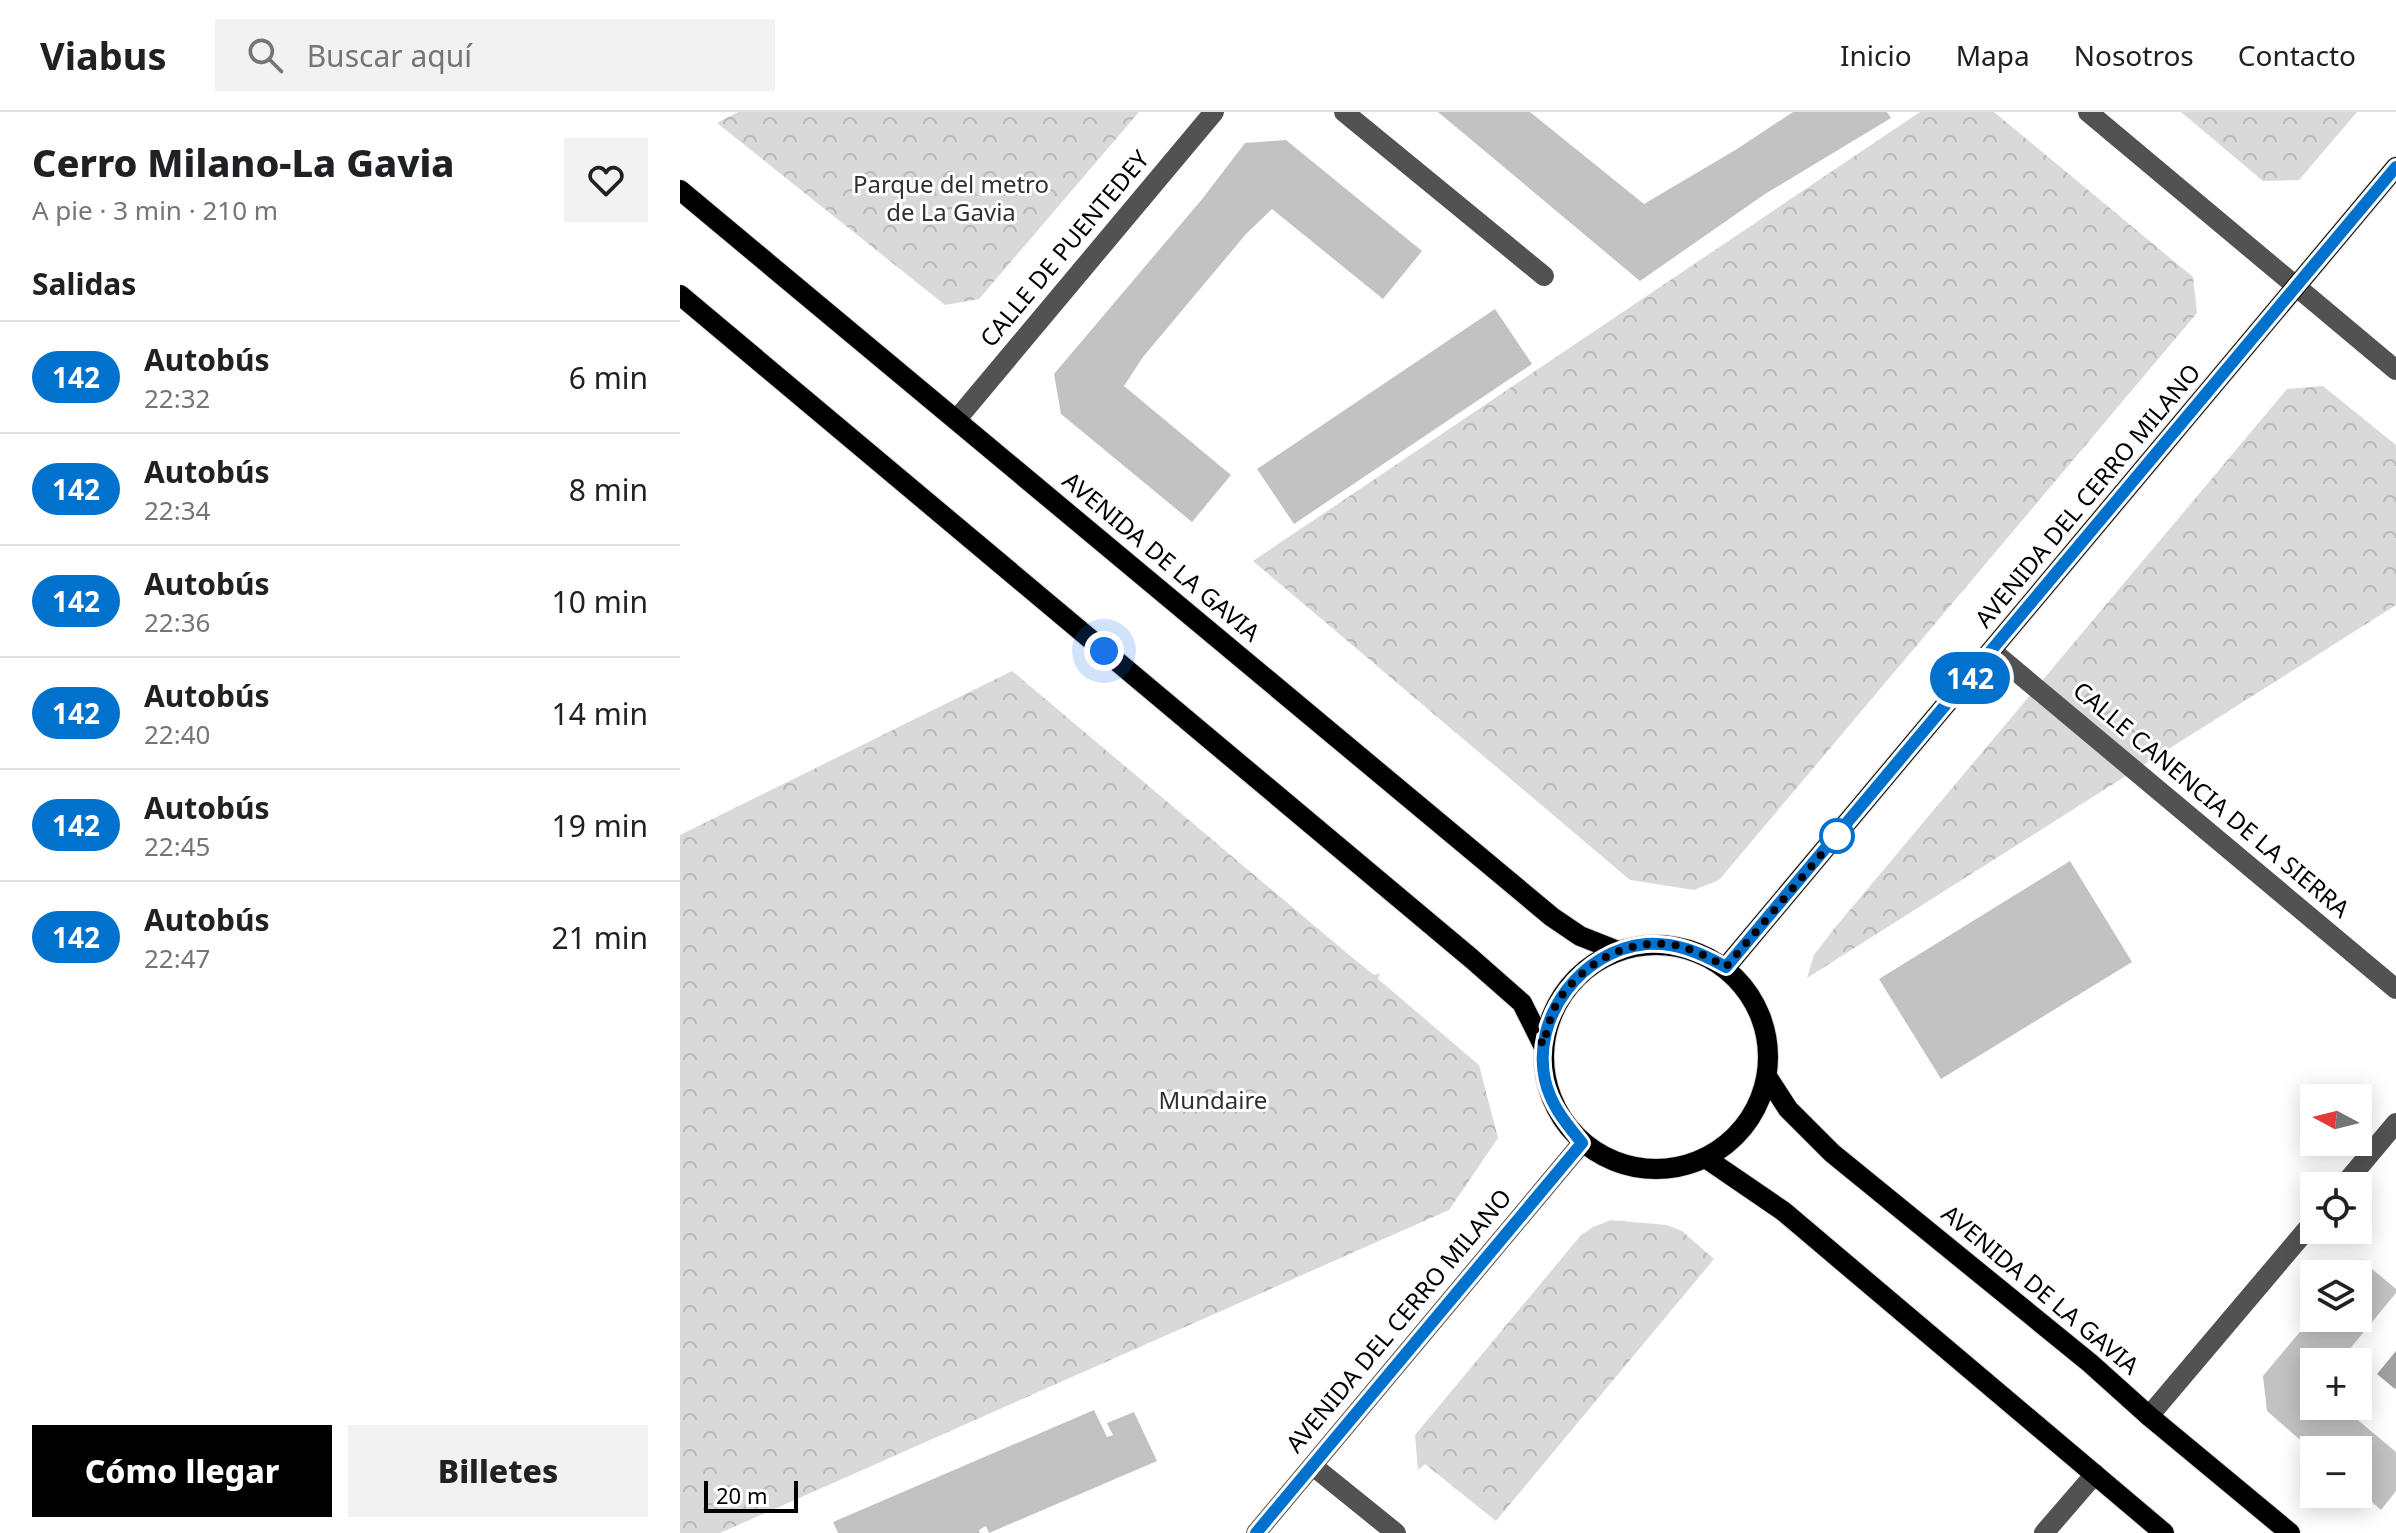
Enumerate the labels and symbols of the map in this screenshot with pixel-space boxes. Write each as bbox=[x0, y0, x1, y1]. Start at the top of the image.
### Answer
street label: CALLE DE PUENTEDEY bbox=[972, 142, 1156, 353]
park label: Parque del metro de La Gavia bbox=[853, 167, 1049, 228]
street label: AVENIDA DEL CERRO MILANO bbox=[1967, 356, 2207, 634]
street label: AVENIDA DE LA GAVIA bbox=[1056, 463, 1268, 649]
your location bbox=[1084, 631, 1124, 671]
line badge: 142 bbox=[1924, 652, 2016, 704]
street label: CALLE CANENCIA DE LA SIERRA bbox=[2067, 673, 2358, 925]
unlabelled marker bbox=[1820, 819, 1854, 853]
park label: Mundaire bbox=[1159, 1083, 1267, 1116]
north arrow bbox=[2300, 1084, 2372, 1156]
street label: AVENIDA DEL CERRO MILANO bbox=[1278, 1181, 1518, 1459]
street label: AVENIDA DE LA GAVIA bbox=[1935, 1196, 2147, 1382]
scale bar bbox=[704, 1477, 798, 1513]

